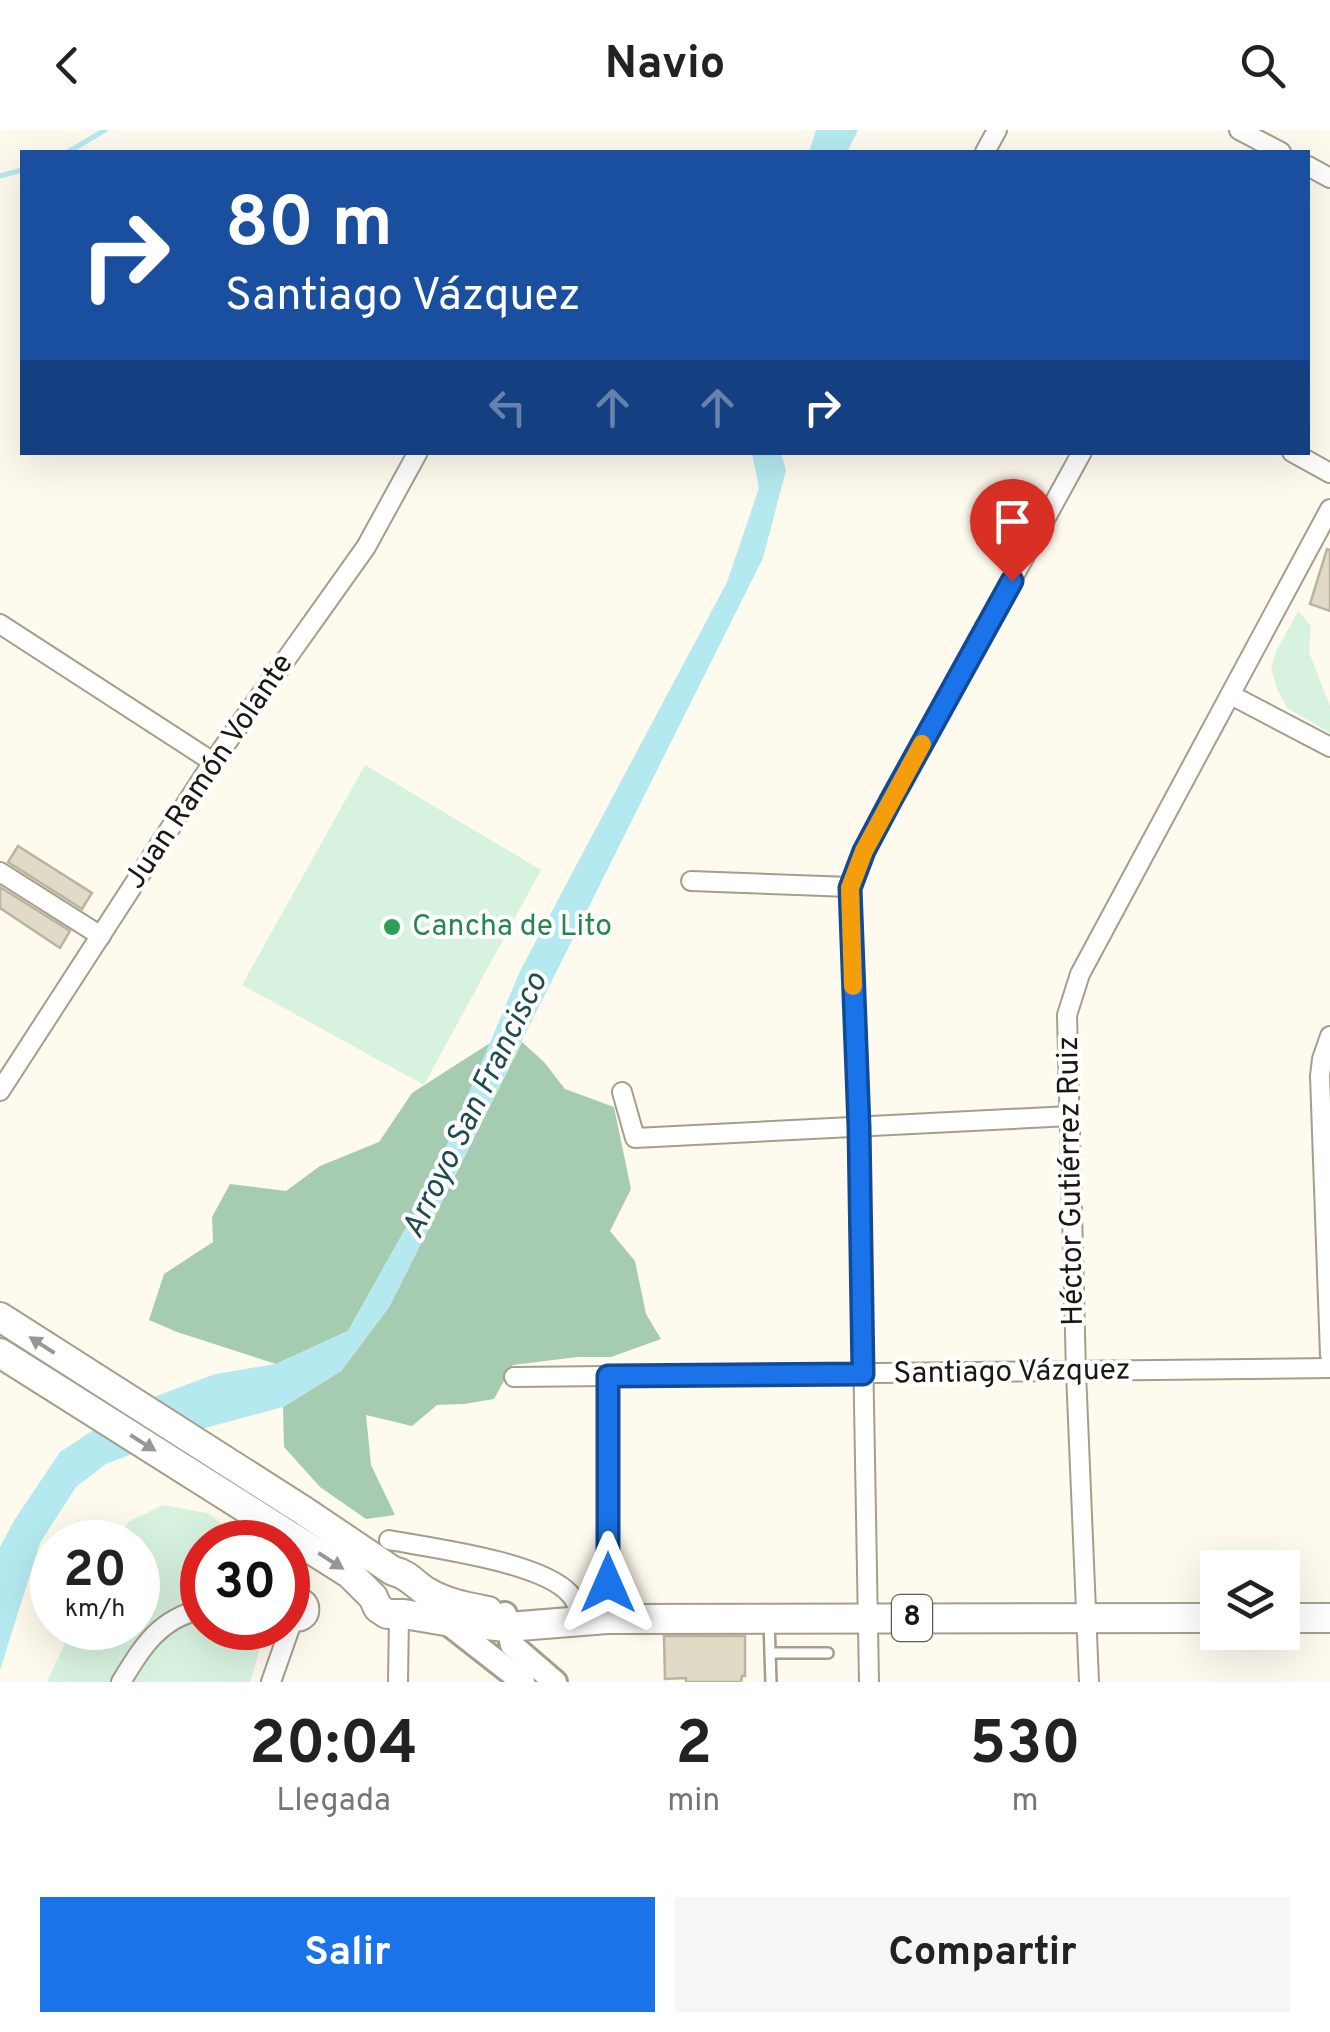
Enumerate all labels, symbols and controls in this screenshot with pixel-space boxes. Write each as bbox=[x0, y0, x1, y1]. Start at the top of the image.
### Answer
text: Navio bbox=[605, 37, 725, 94]
icon: back bbox=[40, 38, 95, 93]
icon: search bbox=[1235, 38, 1290, 93]
text: 80 m bbox=[225, 182, 393, 271]
icon: right bbox=[60, 190, 190, 320]
text: Santiago Vázquez bbox=[225, 269, 581, 326]
icon: left bbox=[480, 380, 535, 435]
icon: ahead bbox=[585, 380, 640, 435]
icon: ahead bbox=[690, 380, 745, 435]
icon: right bbox=[795, 380, 850, 435]
pin bbox=[970, 479, 1055, 582]
icon: arrive bbox=[985, 494, 1040, 549]
street label: Juan Ramón Volante bbox=[118, 647, 302, 897]
place label: Cancha de Lito bbox=[412, 909, 612, 946]
marker: Cancha de Lito bbox=[381, 916, 403, 938]
water label: Arroyo San Francisco bbox=[394, 966, 558, 1245]
street label: Héctor Gutiérrez Ruiz bbox=[1051, 1036, 1093, 1326]
one-way arrow bbox=[28, 1336, 55, 1354]
street label: Santiago Vázquez bbox=[893, 1352, 1131, 1394]
one-way arrow bbox=[129, 1434, 157, 1451]
speed limit sign: 30 bbox=[180, 1520, 310, 1650]
position arrow bbox=[556, 1531, 660, 1635]
text: 20 bbox=[63, 1541, 127, 1604]
map controls bbox=[1200, 1550, 1300, 1650]
button: layers bbox=[1200, 1550, 1300, 1650]
one-way arrow bbox=[317, 1552, 344, 1570]
text: km/h bbox=[65, 1594, 125, 1626]
road number: 8 bbox=[892, 1595, 932, 1641]
text: 20:04 bbox=[249, 1709, 418, 1785]
text: 2 bbox=[675, 1709, 712, 1785]
text: 530 bbox=[970, 1709, 1081, 1785]
text: Llegada bbox=[276, 1782, 391, 1822]
text: min bbox=[667, 1782, 720, 1822]
text: m bbox=[1012, 1782, 1039, 1822]
button: Salir bbox=[40, 1897, 655, 2012]
button: Compartir bbox=[675, 1897, 1290, 2012]

